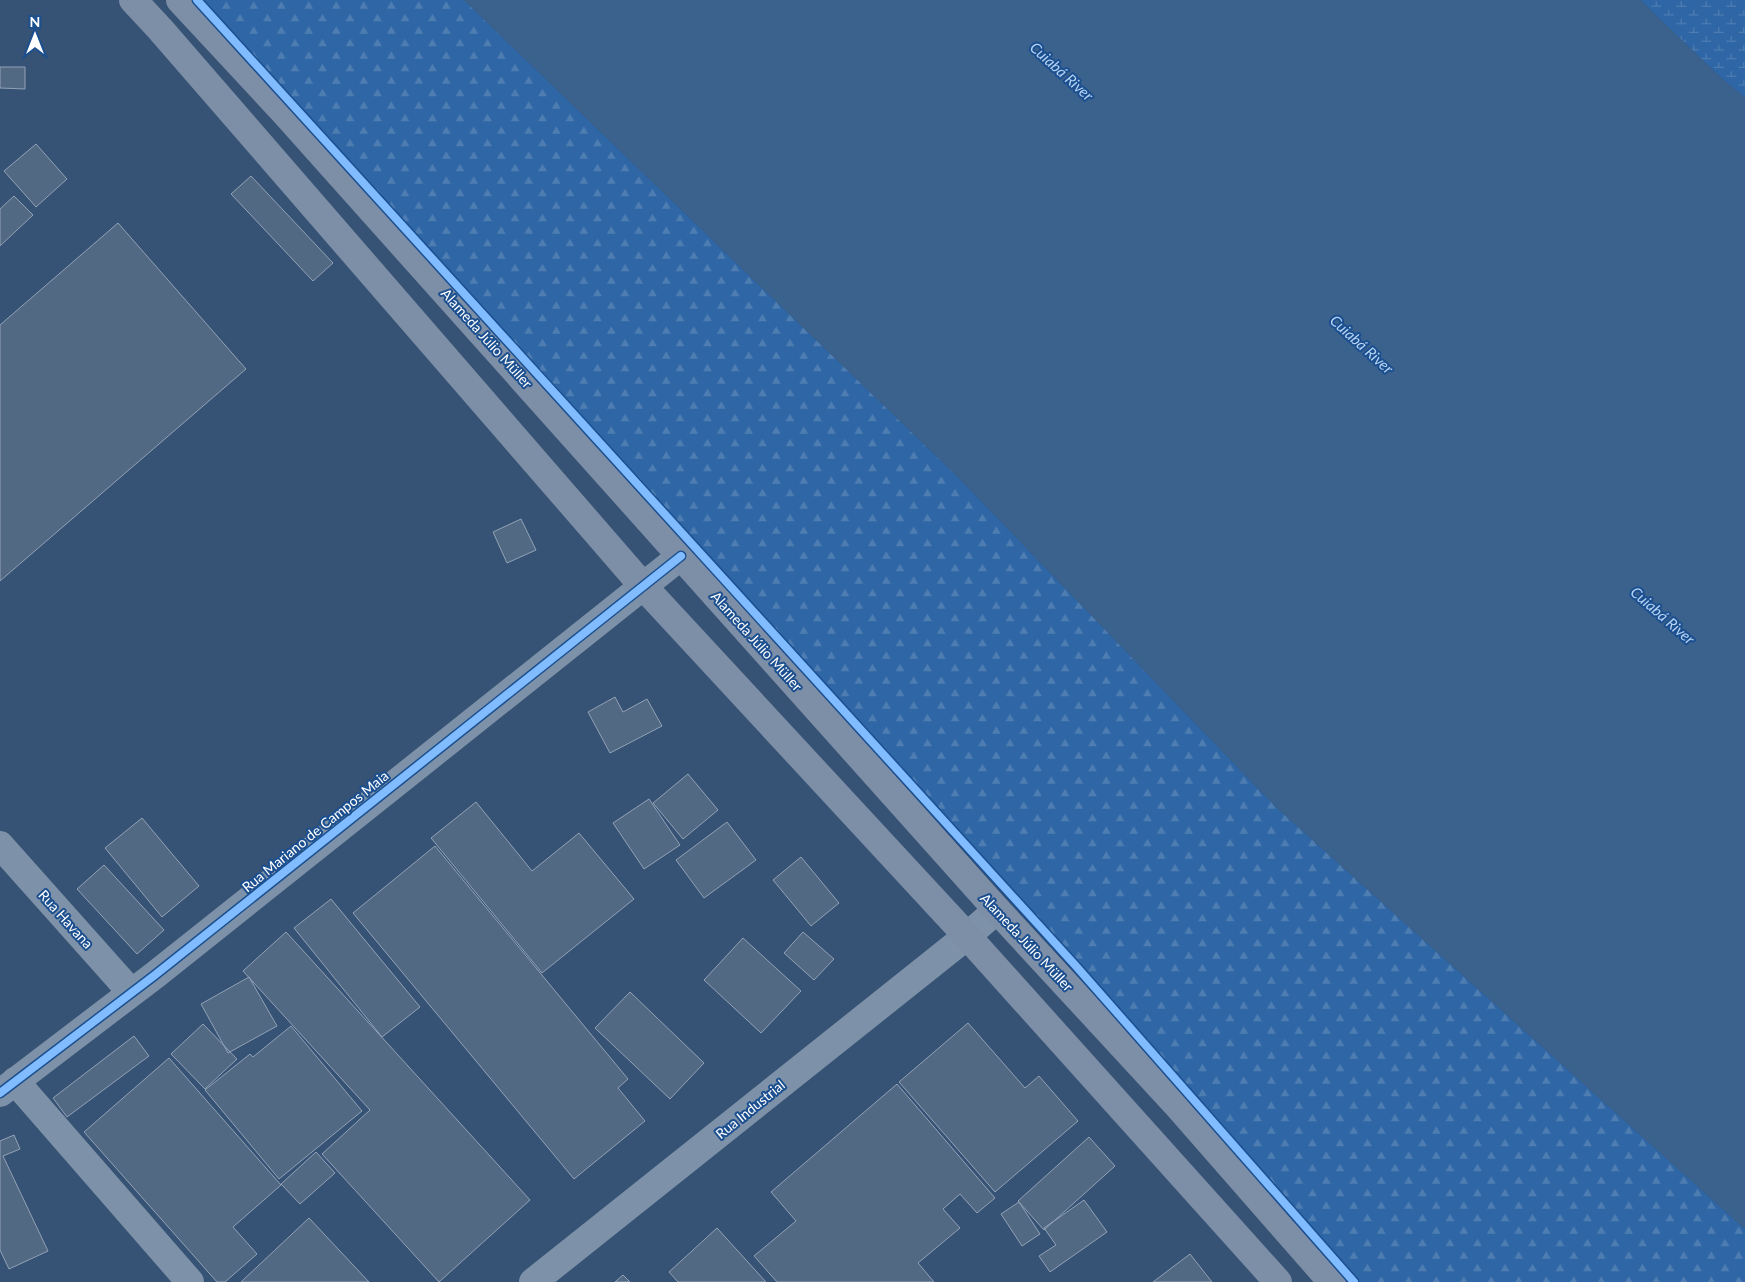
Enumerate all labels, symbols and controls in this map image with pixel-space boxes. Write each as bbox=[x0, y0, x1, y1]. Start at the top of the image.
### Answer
north arrow bbox=[10, 10, 60, 60]
text: N bbox=[30, 13, 40, 30]
water label: Cuiabá River bbox=[1027, 38, 1098, 105]
street label: Alameda Júlio Müller bbox=[438, 285, 536, 391]
water label: Cuiabá River bbox=[1327, 311, 1398, 378]
water label: Cuiabá River bbox=[1627, 582, 1699, 648]
street label: Alameda Júlio Müller bbox=[708, 588, 806, 694]
street label: Rua Mariano de Campos Maia bbox=[238, 767, 392, 895]
street label: Rua Havana bbox=[35, 886, 97, 952]
street label: Alameda Júlio Müller bbox=[977, 889, 1077, 995]
street label: Rua Industrial bbox=[712, 1076, 788, 1142]

